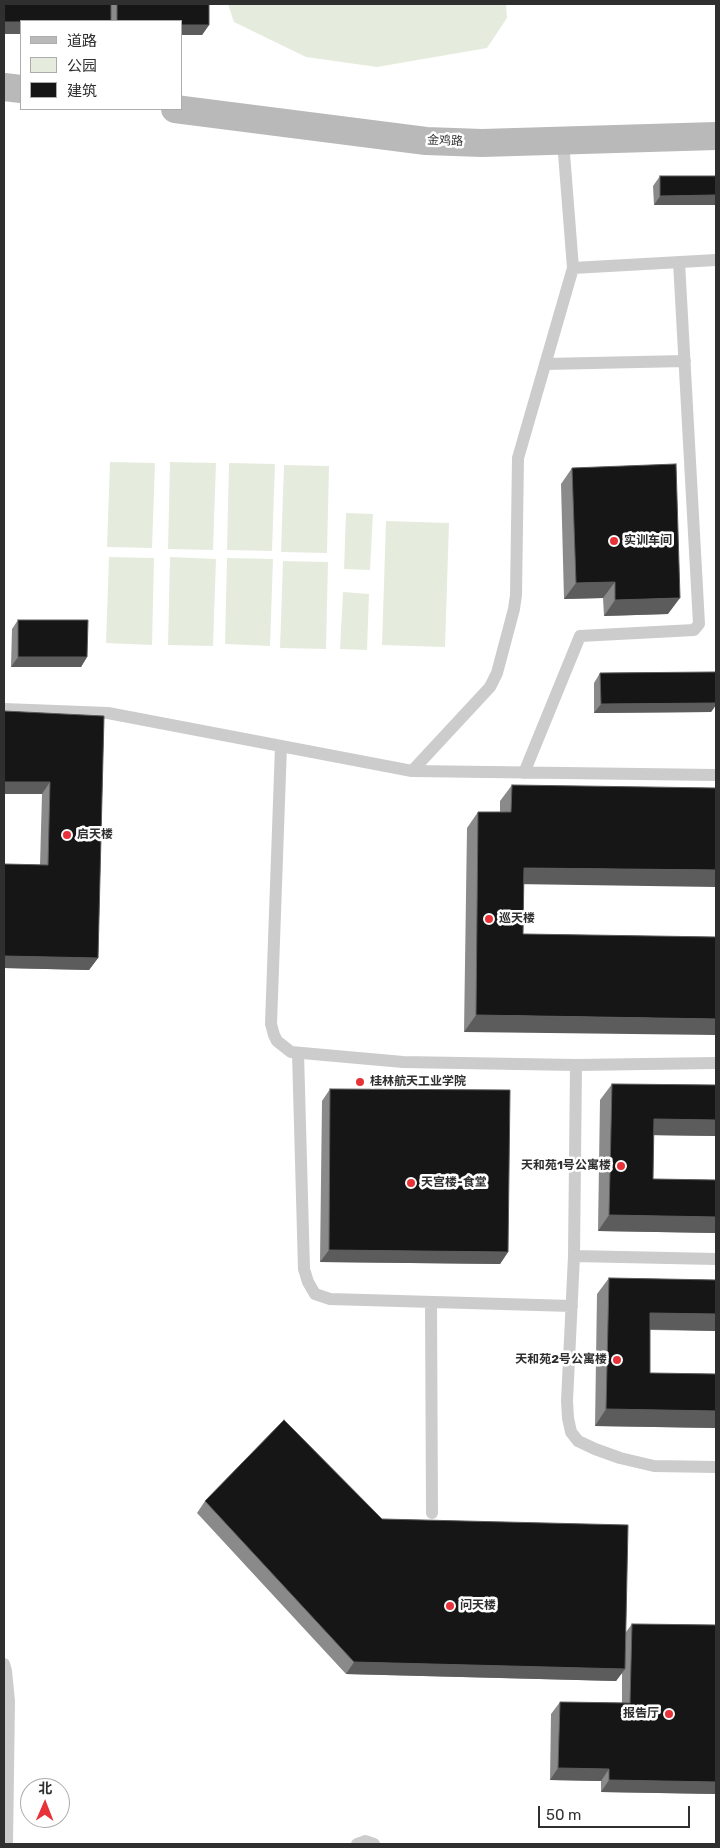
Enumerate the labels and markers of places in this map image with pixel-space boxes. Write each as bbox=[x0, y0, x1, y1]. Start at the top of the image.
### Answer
place label: 实训车间 bbox=[624, 534, 672, 548]
marker: 实训车间 bbox=[608, 535, 620, 547]
place label: 启天楼 bbox=[77, 828, 113, 842]
marker: 启天楼 bbox=[61, 829, 73, 841]
place label: 巡天楼 bbox=[499, 912, 535, 926]
marker: 巡天楼 bbox=[483, 913, 495, 925]
place label: 桂林航天工业学院 bbox=[370, 1075, 466, 1089]
marker: 桂林航天工业学院 bbox=[354, 1076, 366, 1088]
place label: 天和苑1号公寓楼 bbox=[521, 1159, 611, 1173]
marker: 天和苑1号公寓楼 bbox=[615, 1160, 627, 1172]
place label: 天宫楼-食堂 bbox=[421, 1176, 487, 1190]
marker: 天宫楼-食堂 bbox=[405, 1177, 417, 1189]
place label: 天和苑2号公寓楼 bbox=[515, 1353, 607, 1367]
marker: 天和苑2号公寓楼 bbox=[611, 1354, 623, 1366]
place label: 问天楼 bbox=[460, 1599, 496, 1613]
marker: 问天楼 bbox=[444, 1600, 456, 1612]
place label: 报告厅 bbox=[623, 1707, 659, 1721]
marker: 报告厅 bbox=[663, 1708, 675, 1720]

